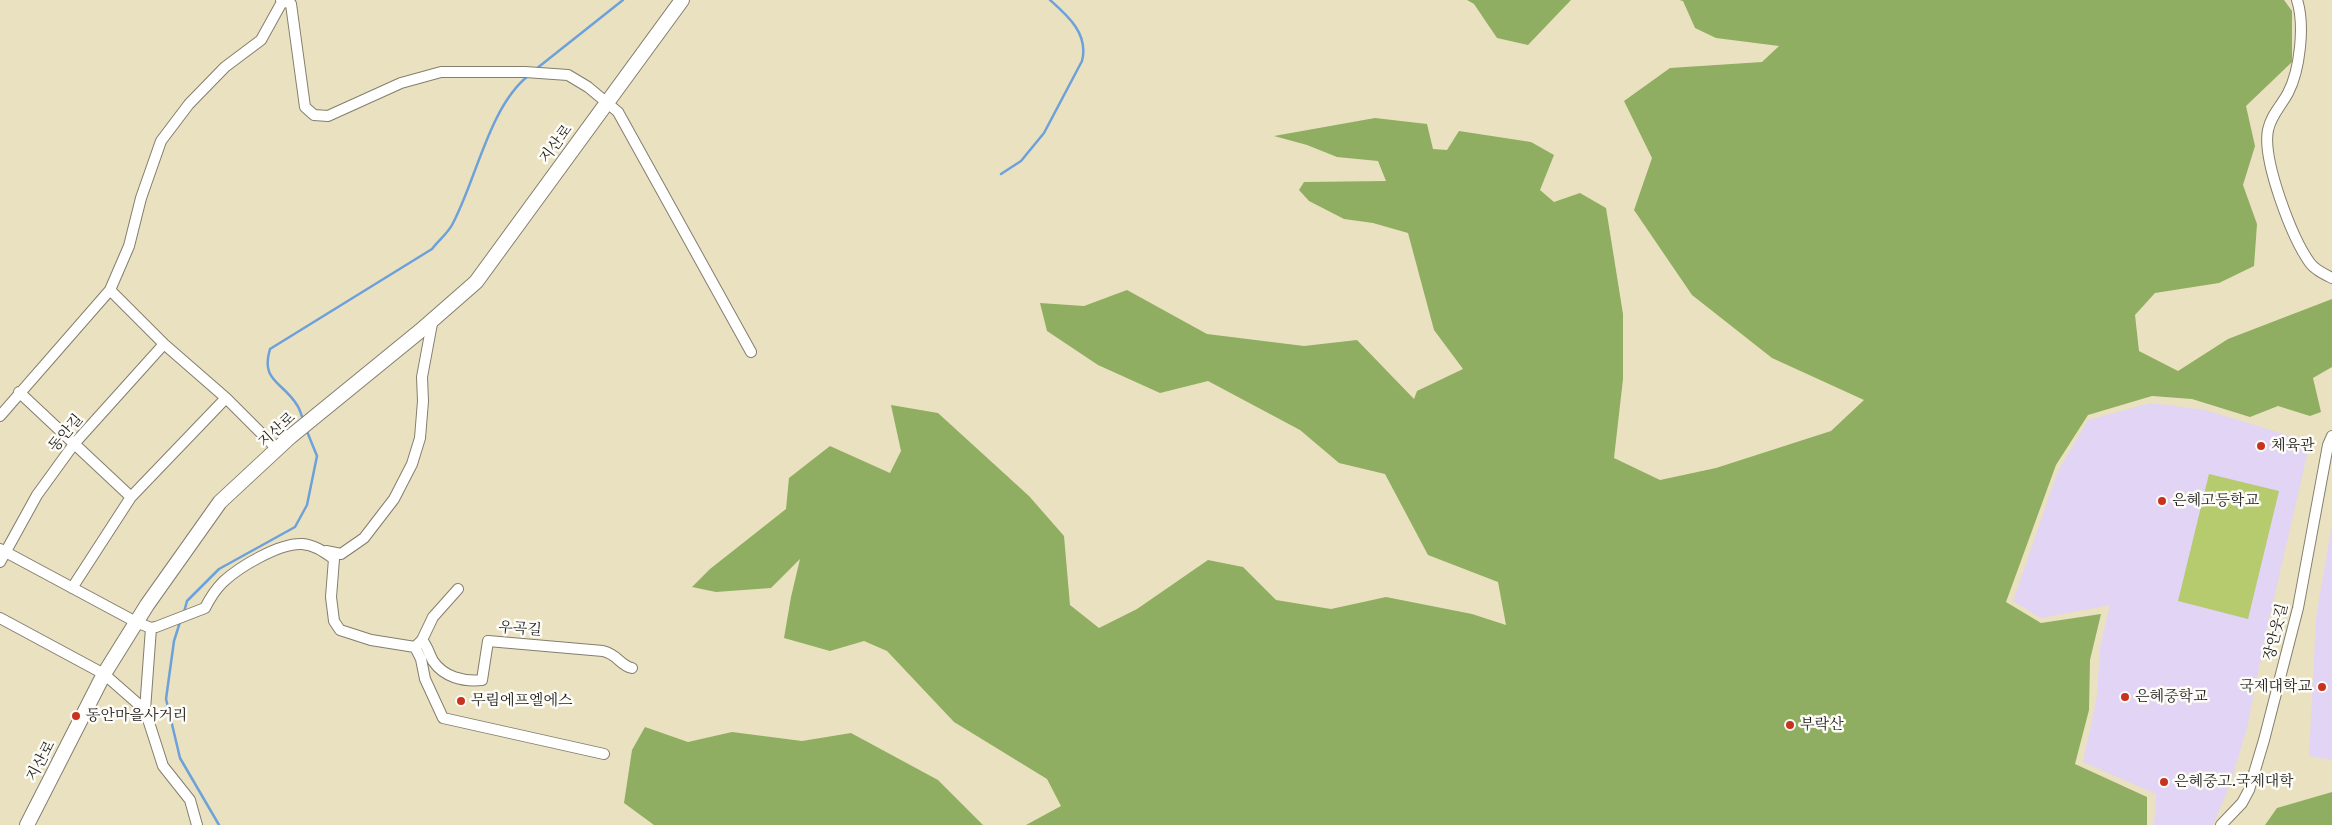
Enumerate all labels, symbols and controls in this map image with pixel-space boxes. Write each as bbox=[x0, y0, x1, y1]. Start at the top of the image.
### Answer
street label: 지산로 bbox=[536, 121, 576, 167]
street label: 지산로 bbox=[255, 409, 299, 451]
street label: 동안길 bbox=[45, 411, 87, 455]
place label: 체육관 bbox=[2271, 437, 2314, 455]
marker: 체육관 bbox=[2255, 440, 2267, 452]
place label: 은혜고등학교 bbox=[2172, 492, 2259, 510]
marker: 은혜고등학교 bbox=[2156, 495, 2168, 507]
street label: 장안웃길 bbox=[2260, 602, 2292, 662]
street label: 우곡길 bbox=[498, 619, 542, 639]
place label: 국제대학교 bbox=[2240, 678, 2312, 696]
marker: 국제대학교 bbox=[2316, 681, 2328, 693]
place label: 은혜중학교 bbox=[2135, 688, 2207, 706]
marker: 은혜중학교 bbox=[2119, 691, 2131, 703]
place label: 무림에프엘에스 bbox=[471, 692, 572, 710]
marker: 무림에프엘에스 bbox=[455, 695, 467, 707]
place label: 동안마을사거리 bbox=[86, 707, 187, 725]
marker: 동안마을사거리 bbox=[70, 710, 82, 722]
place label: 부락산 bbox=[1800, 716, 1843, 734]
marker: 부락산 bbox=[1784, 719, 1796, 731]
street label: 지산로 bbox=[23, 738, 59, 784]
place label: 은혜중고.국제대학 bbox=[2174, 773, 2294, 791]
marker: 은혜중고.국제대학 bbox=[2158, 776, 2170, 788]

